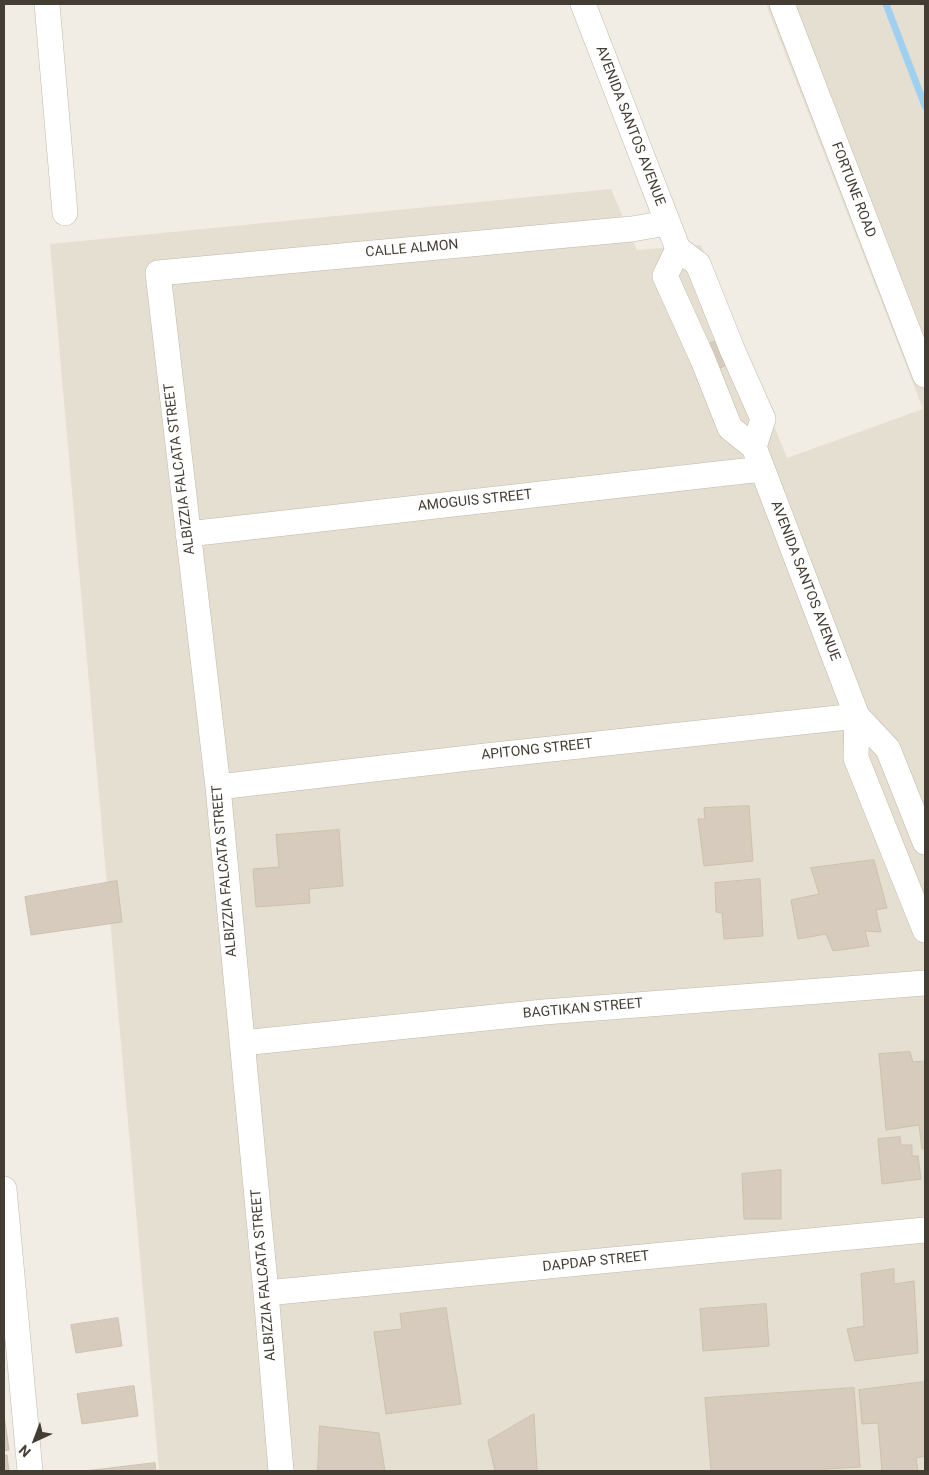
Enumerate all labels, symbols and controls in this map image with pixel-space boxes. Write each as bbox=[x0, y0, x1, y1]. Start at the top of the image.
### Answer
street label: AVENIDA SANTOS AVENUE bbox=[592, 44, 668, 208]
street label: FORTUNE ROAD bbox=[827, 140, 879, 240]
street label: CALLE ALMON bbox=[365, 237, 459, 261]
street label: ALBIZZIA FALCATA STREET bbox=[161, 382, 199, 556]
street label: AMOGUIS STREET bbox=[417, 487, 533, 515]
street label: AVENIDA SANTOS AVENUE bbox=[767, 499, 843, 663]
street label: APITONG STREET bbox=[480, 736, 594, 764]
street label: ALBIZZIA FALCATA STREET bbox=[209, 784, 241, 958]
street label: BAGTIKAN STREET bbox=[522, 995, 644, 1023]
street label: ALBIZZIA FALCATA STREET bbox=[248, 1188, 280, 1362]
street label: DAPDAP STREET bbox=[542, 1248, 650, 1276]
north arrow bbox=[10, 1415, 60, 1465]
text: N bbox=[16, 1442, 34, 1460]

